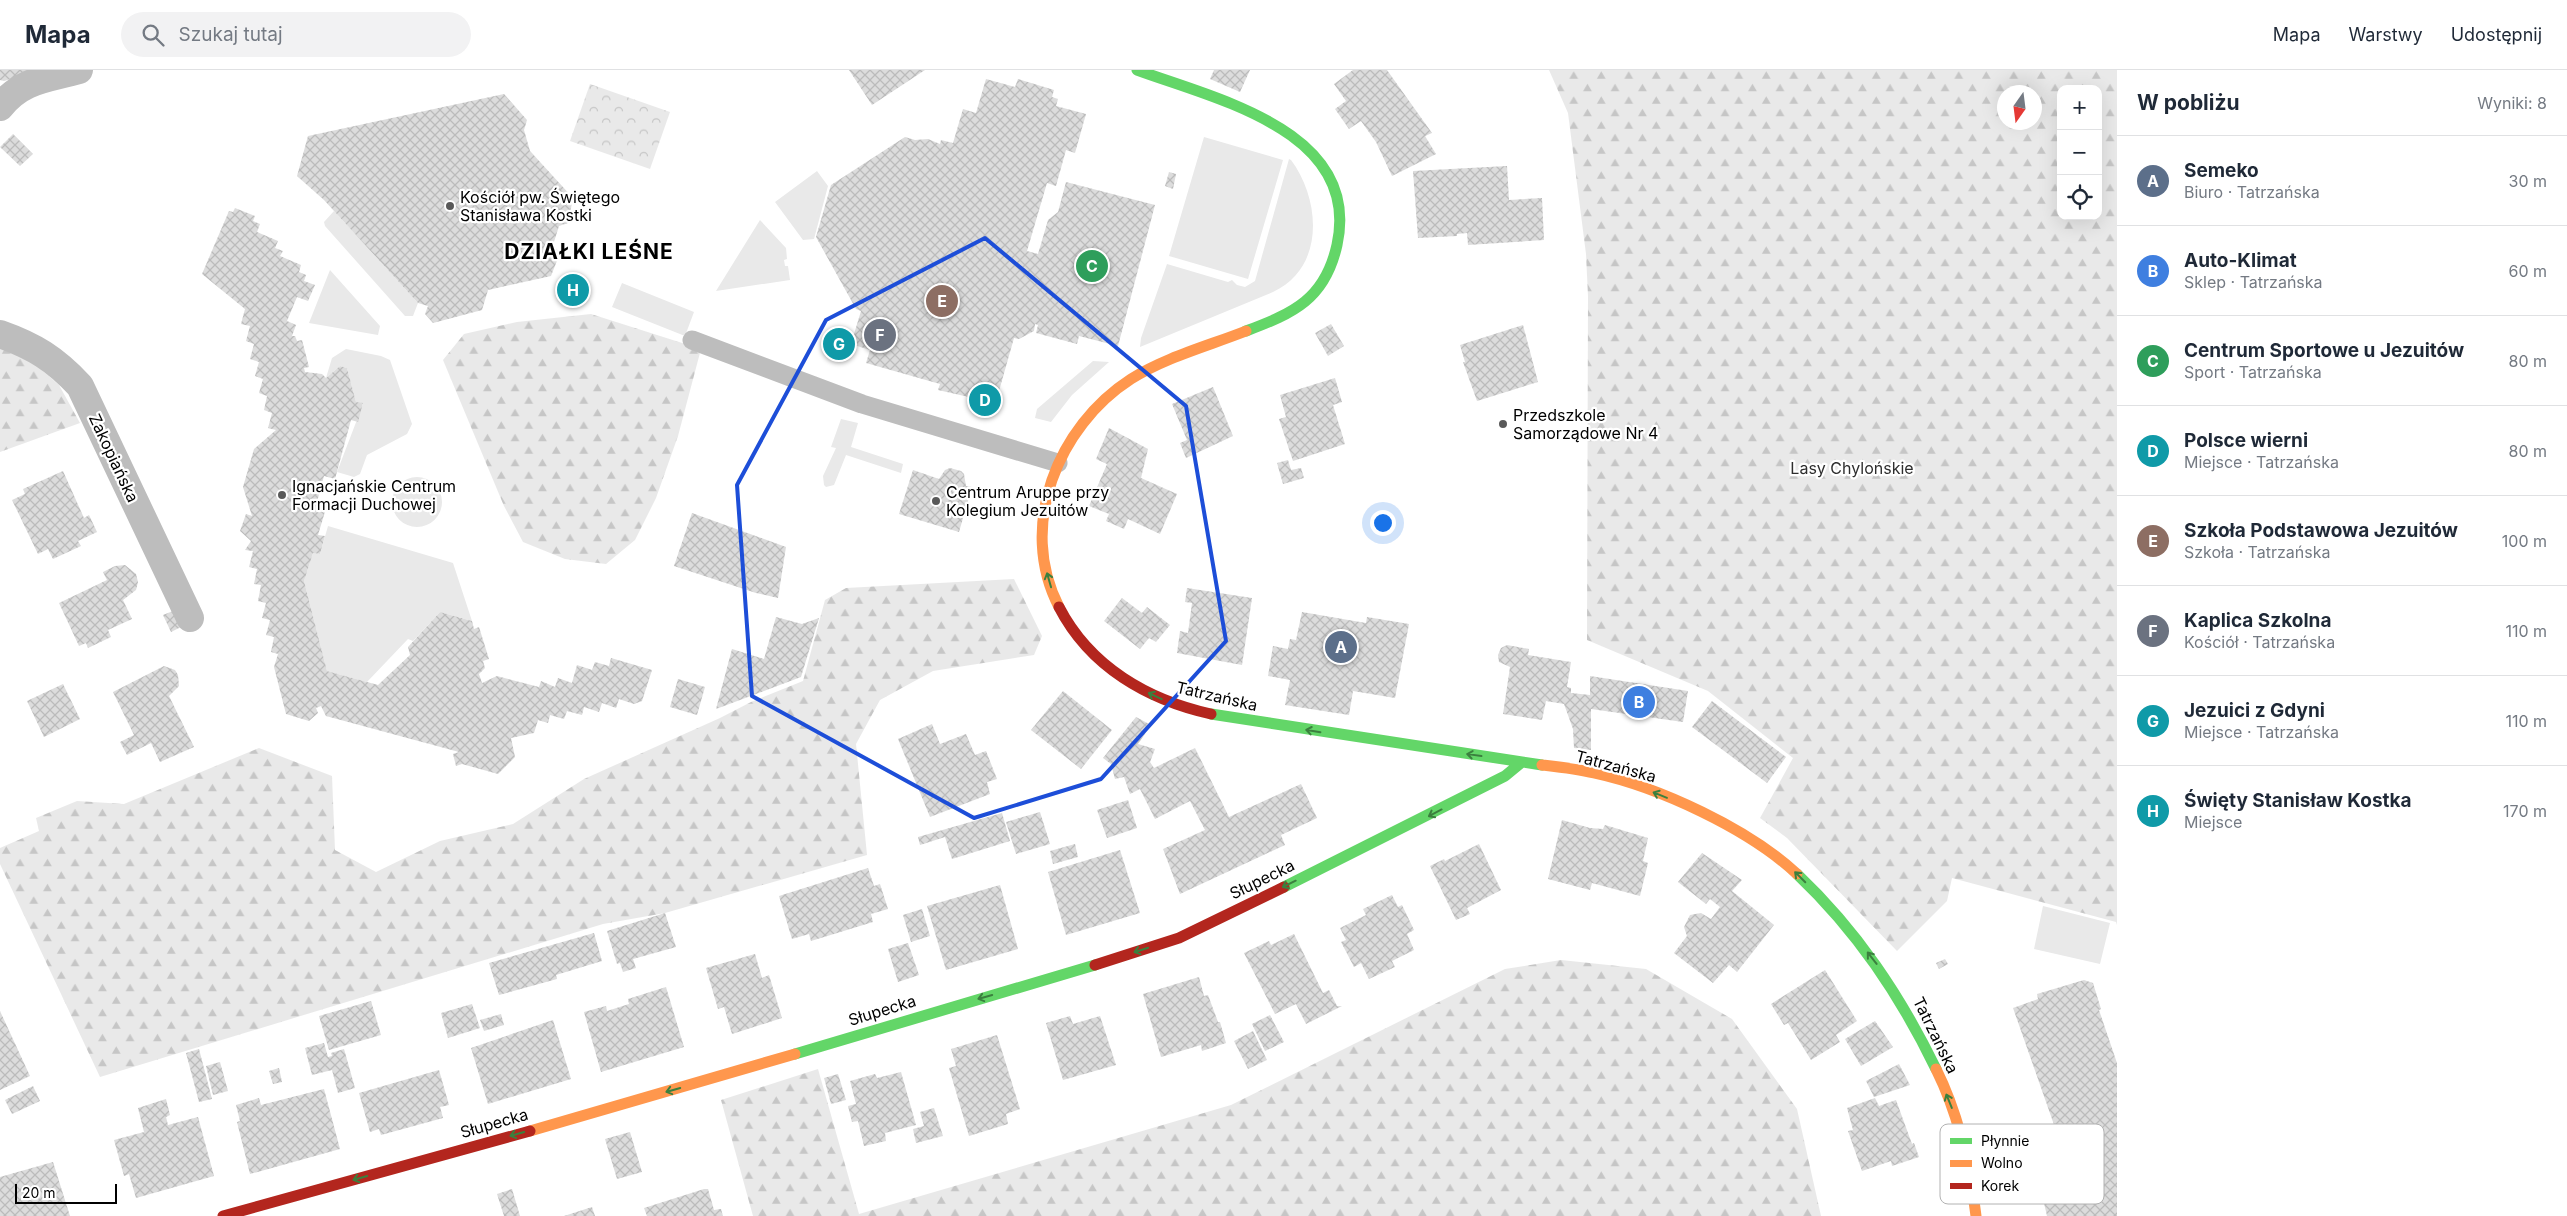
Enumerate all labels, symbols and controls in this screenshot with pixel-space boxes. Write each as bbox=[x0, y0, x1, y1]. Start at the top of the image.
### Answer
search box bbox=[121, 12, 471, 57]
text: Mapa bbox=[25, 20, 91, 49]
icon: search bbox=[139, 21, 167, 49]
text: Szukaj tutaj bbox=[179, 23, 283, 46]
text: Mapa bbox=[2273, 24, 2320, 45]
text: Warstwy bbox=[2348, 24, 2423, 45]
text: Udostępnij bbox=[2451, 24, 2542, 45]
north arrow bbox=[1997, 85, 2042, 130]
map controls bbox=[2057, 85, 2102, 220]
button: + bbox=[2057, 85, 2102, 130]
text: W pobliżu bbox=[2137, 90, 2240, 115]
text: Wyniki: 8 bbox=[2477, 93, 2547, 113]
button: − bbox=[2057, 130, 2102, 175]
text: Semeko bbox=[2184, 159, 2259, 182]
text: A bbox=[2147, 171, 2159, 191]
text: 30 m bbox=[2509, 171, 2547, 191]
button: locate bbox=[2057, 175, 2102, 220]
text: Biuro · Tatrzańska bbox=[2184, 182, 2320, 202]
place label: Kościół pw. Świętego Stanisława Kostki bbox=[460, 187, 620, 225]
marker: Kościół pw. Świętego Stanisława Kostki bbox=[444, 200, 456, 212]
district label: DZIAŁKI LEŚNE bbox=[504, 238, 674, 264]
pin: C bbox=[1076, 247, 1108, 285]
text: Auto-Klimat bbox=[2184, 249, 2297, 272]
text: B bbox=[2148, 261, 2158, 281]
text: 60 m bbox=[2508, 261, 2547, 281]
pin: H bbox=[557, 271, 589, 309]
text: Sklep · Tatrzańska bbox=[2184, 272, 2323, 292]
pin: E bbox=[926, 282, 958, 320]
pin: F bbox=[864, 316, 896, 354]
pin: G bbox=[823, 325, 855, 363]
text: Centrum Sportowe u Jezuitów bbox=[2184, 339, 2464, 362]
text: C bbox=[2147, 351, 2159, 371]
text: 80 m bbox=[2508, 351, 2547, 371]
text: Sport · Tatrzańska bbox=[2184, 362, 2322, 382]
pin: D bbox=[969, 381, 1001, 419]
place label: Przedszkole Samorządowe Nr 4 bbox=[1513, 405, 1658, 443]
street label: Zakopiańska bbox=[85, 411, 143, 505]
marker: Przedszkole Samorządowe Nr 4 bbox=[1497, 418, 1509, 430]
text: Polsce wierni bbox=[2184, 429, 2308, 452]
text: D bbox=[2147, 441, 2159, 461]
text: 80 m bbox=[2508, 441, 2547, 461]
text: Miejsce · Tatrzańska bbox=[2184, 452, 2339, 472]
park label: Lasy Chylońskie bbox=[1790, 458, 1914, 478]
place label: Ignacjańskie Centrum Formacji Duchowej bbox=[292, 476, 456, 514]
place label: Centrum Aruppe przy Kolegium Jezuitów bbox=[946, 482, 1109, 520]
marker: Ignacjańskie Centrum Formacji Duchowej bbox=[276, 489, 288, 501]
marker: Centrum Aruppe przy Kolegium Jezuitów bbox=[930, 495, 942, 507]
your location bbox=[1370, 510, 1396, 536]
text: Szkoła Podstawowa Jezuitów bbox=[2184, 519, 2458, 542]
text: E bbox=[2148, 531, 2158, 551]
text: 100 m bbox=[2502, 531, 2547, 551]
text: Szkoła · Tatrzańska bbox=[2184, 542, 2330, 562]
one-way arrow bbox=[1043, 572, 1053, 588]
text: Kaplica Szkolna bbox=[2184, 609, 2331, 632]
text: F bbox=[2148, 621, 2158, 641]
text: 110 m bbox=[2505, 621, 2547, 641]
pin: A bbox=[1325, 628, 1357, 666]
text: Kościół · Tatrzańska bbox=[2184, 632, 2335, 652]
street label: Tatrzańska bbox=[1174, 677, 1260, 715]
pin: B bbox=[1623, 683, 1655, 721]
one-way arrow bbox=[1148, 691, 1163, 701]
text: Jezuici z Gdyni bbox=[2184, 699, 2325, 722]
text: G bbox=[2147, 711, 2159, 731]
text: 110 m bbox=[2505, 711, 2547, 731]
text: Miejsce · Tatrzańska bbox=[2184, 722, 2339, 742]
one-way arrow bbox=[1305, 725, 1321, 735]
street label: Tatrzańska bbox=[1573, 746, 1659, 786]
one-way arrow bbox=[1466, 750, 1482, 760]
text: Święty Stanisław Kostka bbox=[2184, 789, 2412, 812]
one-way arrow bbox=[1653, 790, 1668, 799]
text: H bbox=[2147, 801, 2159, 821]
text: 170 m bbox=[2503, 801, 2547, 821]
one-way arrow bbox=[1429, 808, 1443, 818]
text: Miejsce bbox=[2184, 812, 2242, 832]
street label: Słupecka bbox=[1226, 855, 1298, 903]
one-way arrow bbox=[1793, 871, 1806, 883]
one-way arrow bbox=[1282, 880, 1297, 889]
one-way arrow bbox=[1134, 946, 1149, 955]
one-way arrow bbox=[1867, 952, 1878, 965]
street label: Słupecka bbox=[846, 990, 918, 1030]
one-way arrow bbox=[978, 992, 994, 1002]
street label: Tatrzańska bbox=[1909, 993, 1963, 1077]
one-way arrow bbox=[666, 1086, 682, 1096]
one-way arrow bbox=[1944, 1094, 1953, 1109]
street label: Słupecka bbox=[458, 1104, 530, 1142]
legend bbox=[1940, 1124, 2104, 1204]
one-way arrow bbox=[509, 1130, 525, 1139]
text: Płynnie bbox=[1981, 1132, 2029, 1149]
text: Wolno bbox=[1981, 1154, 2023, 1171]
one-way arrow bbox=[353, 1173, 369, 1183]
text: Korek bbox=[1981, 1177, 2019, 1194]
scale bar bbox=[15, 1181, 118, 1204]
text: 20 m bbox=[22, 1184, 56, 1201]

